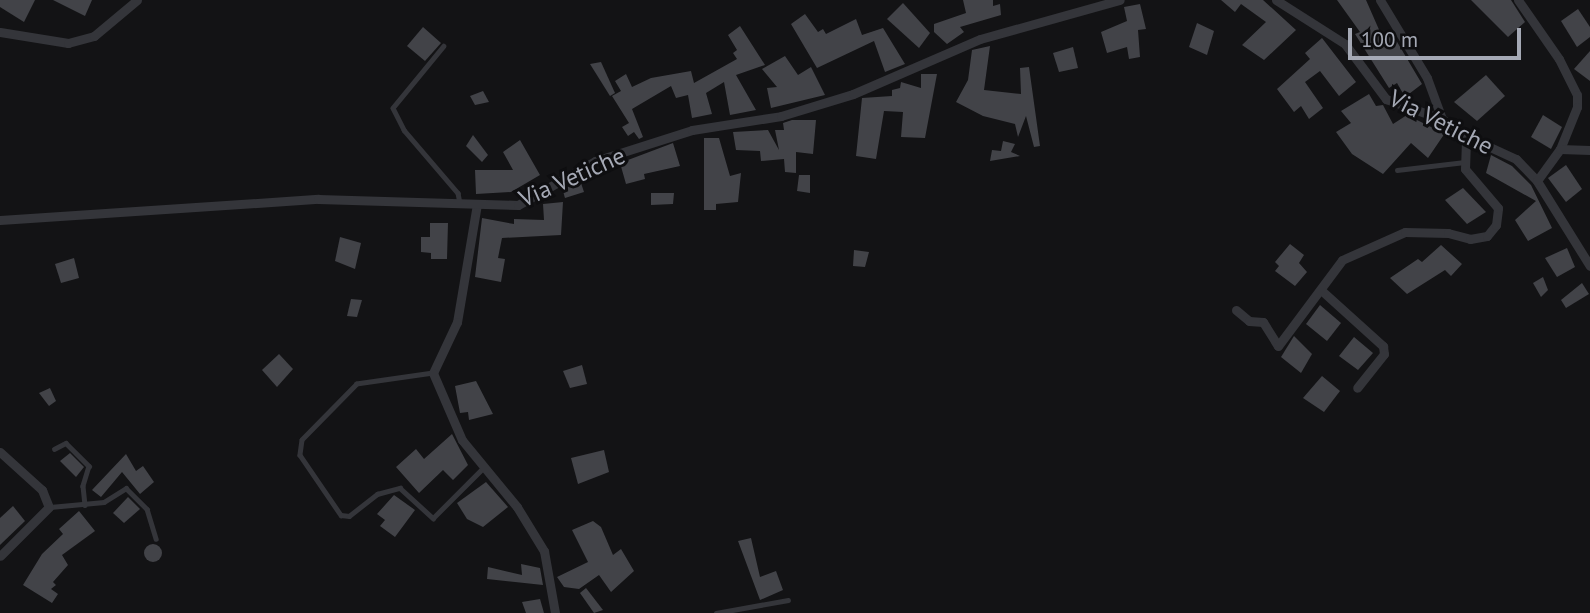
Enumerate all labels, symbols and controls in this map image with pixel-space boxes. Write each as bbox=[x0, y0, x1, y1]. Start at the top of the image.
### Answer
scale bar bbox=[1352, 14, 1525, 58]
text: 100 m bbox=[1361, 26, 1418, 53]
street label: Via Vetiche bbox=[1384, 83, 1498, 161]
street label: Via Vetiche bbox=[514, 141, 630, 213]

